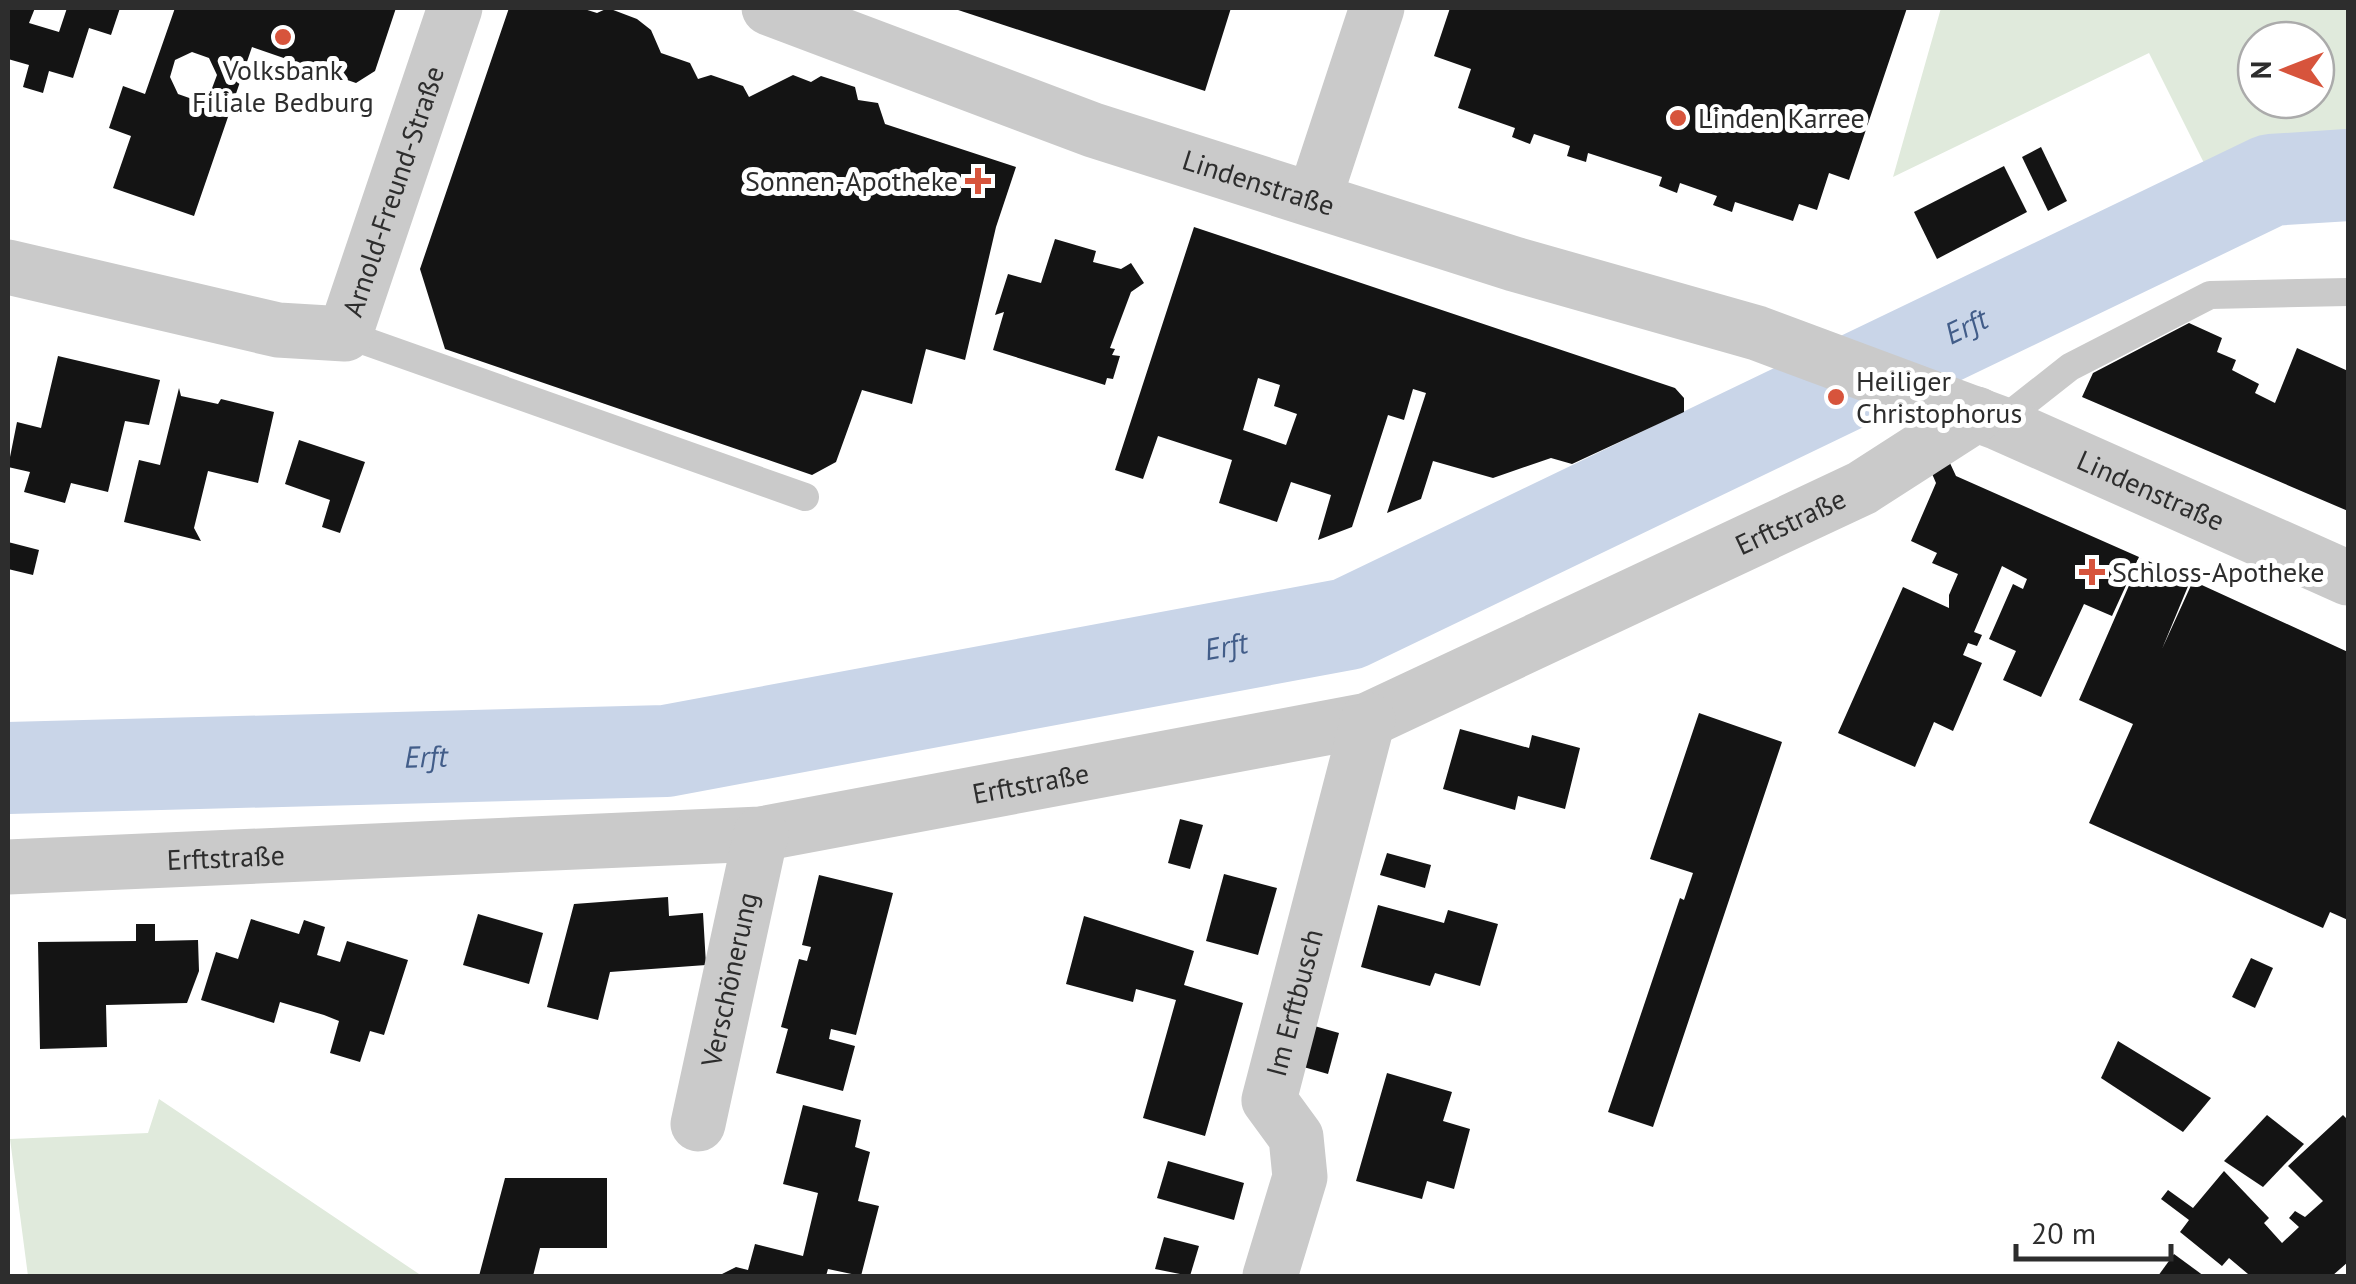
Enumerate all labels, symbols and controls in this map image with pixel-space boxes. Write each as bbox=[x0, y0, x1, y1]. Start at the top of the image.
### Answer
north arrow bbox=[2236, 20, 2336, 120]
marker: Volksbank Filiale Bedburg bbox=[272, 26, 294, 48]
place label: Volksbank Filiale Bedburg bbox=[192, 51, 374, 120]
street label: Arnold-Freund-Straße bbox=[333, 61, 452, 321]
text: N bbox=[2242, 61, 2279, 79]
place label: Linden Karree bbox=[1698, 99, 1865, 136]
marker: Linden Karree bbox=[1667, 107, 1689, 129]
street label: Lindenstraße bbox=[1178, 141, 1339, 224]
place label: Sonnen-Apotheke bbox=[745, 162, 958, 199]
marker: Sonnen-Apotheke bbox=[967, 170, 989, 192]
water label: Erft bbox=[1938, 298, 1995, 352]
place label: Heiliger Christophorus bbox=[1856, 362, 2022, 431]
marker: Heiliger Christophorus bbox=[1825, 386, 1847, 408]
street label: Lindenstraße bbox=[2072, 441, 2231, 539]
street label: Erftstraße bbox=[1729, 479, 1851, 563]
place label: Schloss-Apotheke bbox=[2112, 553, 2325, 590]
marker: Schloss-Apotheke bbox=[2081, 561, 2103, 583]
water label: Erft bbox=[1201, 622, 1252, 668]
water label: Erft bbox=[404, 736, 450, 776]
street label: Erftstraße bbox=[969, 754, 1092, 812]
street label: Erftstraße bbox=[166, 836, 286, 878]
street label: Verschönerung bbox=[692, 889, 766, 1071]
street label: Im Erftbusch bbox=[1257, 925, 1331, 1080]
scale bar bbox=[2016, 1199, 2171, 1261]
text: 20 m bbox=[2031, 1213, 2096, 1252]

